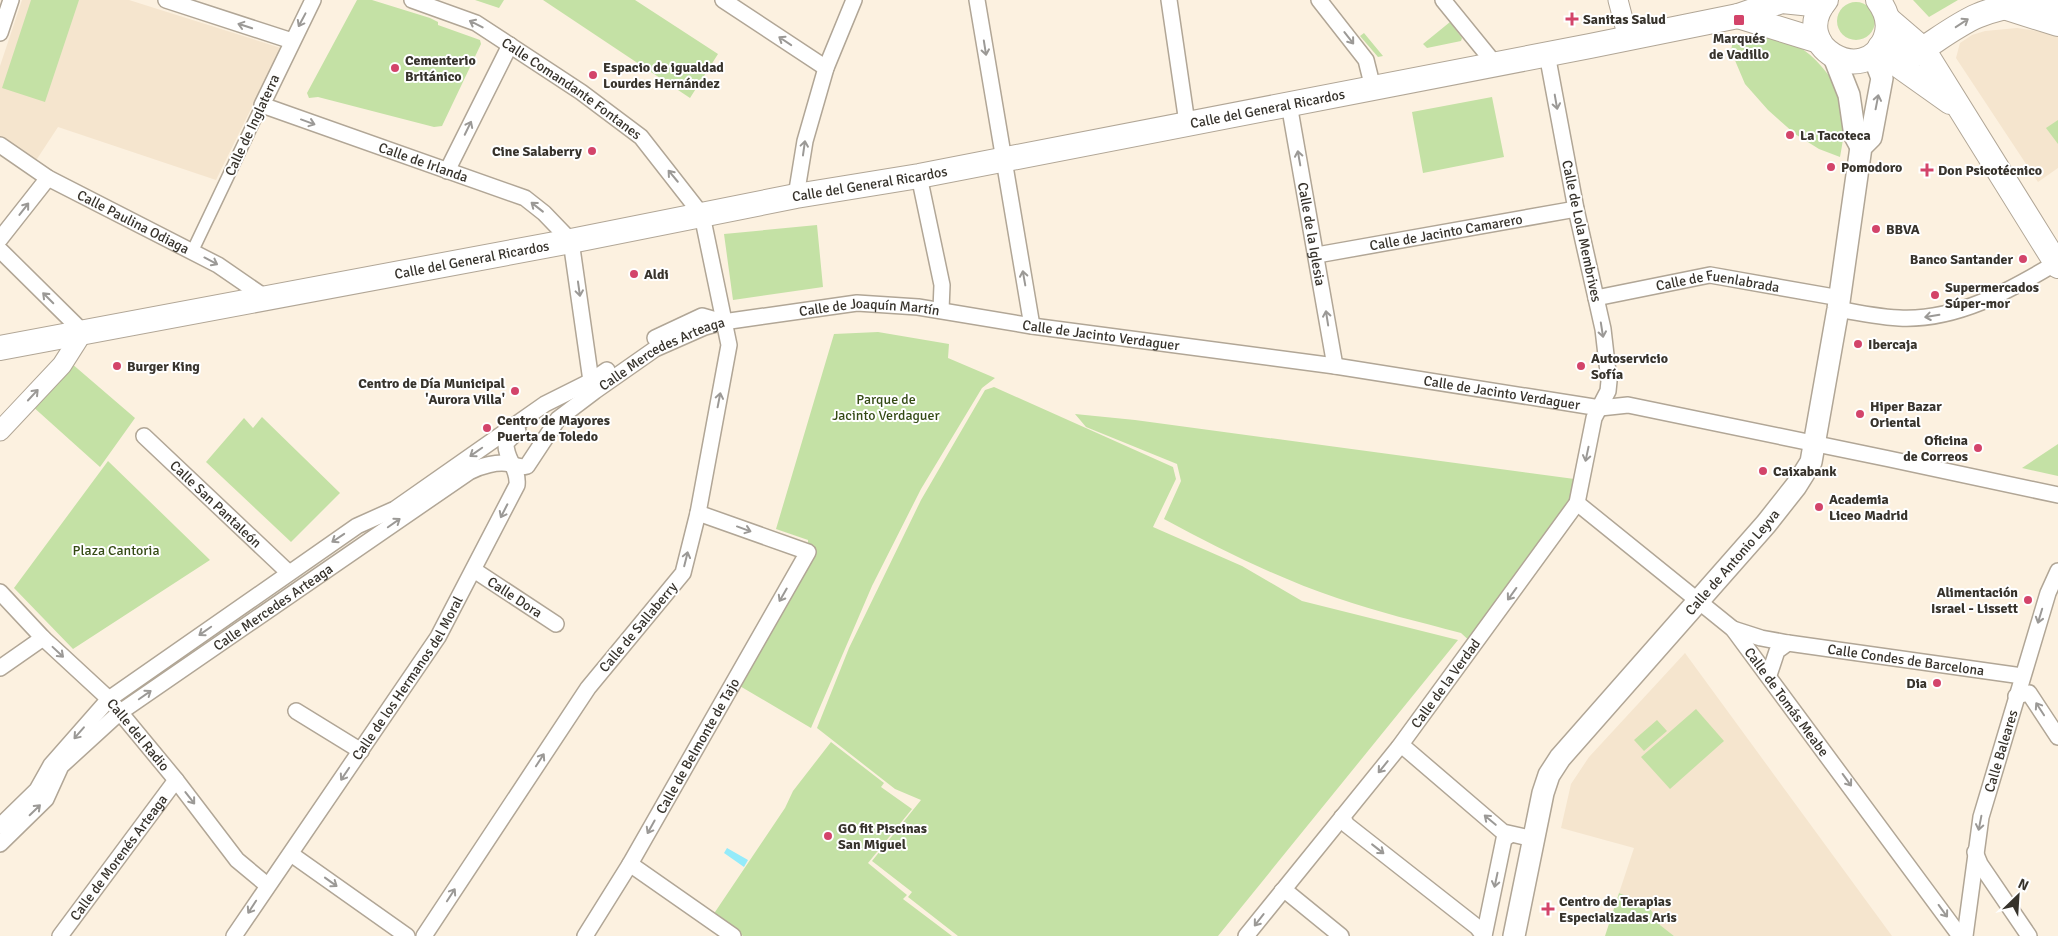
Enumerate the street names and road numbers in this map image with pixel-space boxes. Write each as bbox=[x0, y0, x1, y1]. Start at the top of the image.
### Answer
street label: Calle Comandante Fontanes bbox=[498, 34, 645, 143]
street label: Calle de Inglaterra bbox=[221, 72, 283, 179]
street label: Calle del General Ricardos bbox=[1189, 86, 1346, 132]
street label: Calle de Irlanda bbox=[376, 139, 470, 186]
street label: Calle de Lola Membrives bbox=[1558, 159, 1605, 304]
street label: Calle del General Ricardos bbox=[791, 163, 949, 206]
street label: Calle de la Iglesia bbox=[1294, 181, 1329, 287]
street label: Calle Paulina Odiaga bbox=[74, 186, 192, 258]
street label: Calle de Jacinto Camarero bbox=[1368, 211, 1524, 255]
street label: Calle del General Ricardos bbox=[393, 237, 551, 283]
street label: Calle de Fuenlabrada bbox=[1654, 267, 1781, 296]
street label: Calle de Joaquín Martín bbox=[798, 295, 941, 320]
street label: Calle Mercedes Arteaga bbox=[596, 314, 727, 395]
street label: Calle de Jacinto Verdaguer bbox=[1021, 317, 1181, 355]
street label: Calle de Jacinto Verdaguer bbox=[1422, 372, 1582, 414]
street label: Calle San Pantaleón bbox=[166, 457, 265, 552]
street label: Calle de Antonio Leyva bbox=[1682, 506, 1783, 619]
street label: Calle Mercedes Arteaga bbox=[210, 560, 336, 655]
street label: Calle Dora bbox=[484, 573, 545, 622]
street label: Calle de Sallaberry bbox=[596, 578, 681, 676]
street label: Calle de los Hermanos del Moral bbox=[349, 593, 467, 764]
street label: Calle de la Verdad bbox=[1408, 636, 1484, 732]
street label: Calle Condes de Barcelona bbox=[1826, 641, 1985, 680]
street label: Calle de Tomás Meabe bbox=[1740, 644, 1832, 760]
street label: Calle de Belmonte de Tajo bbox=[652, 675, 743, 817]
street label: Calle del Radio bbox=[103, 695, 173, 775]
street label: Calle Baleares bbox=[1981, 708, 2022, 794]
street label: Calle de Morenés Arteaga bbox=[66, 791, 171, 924]

